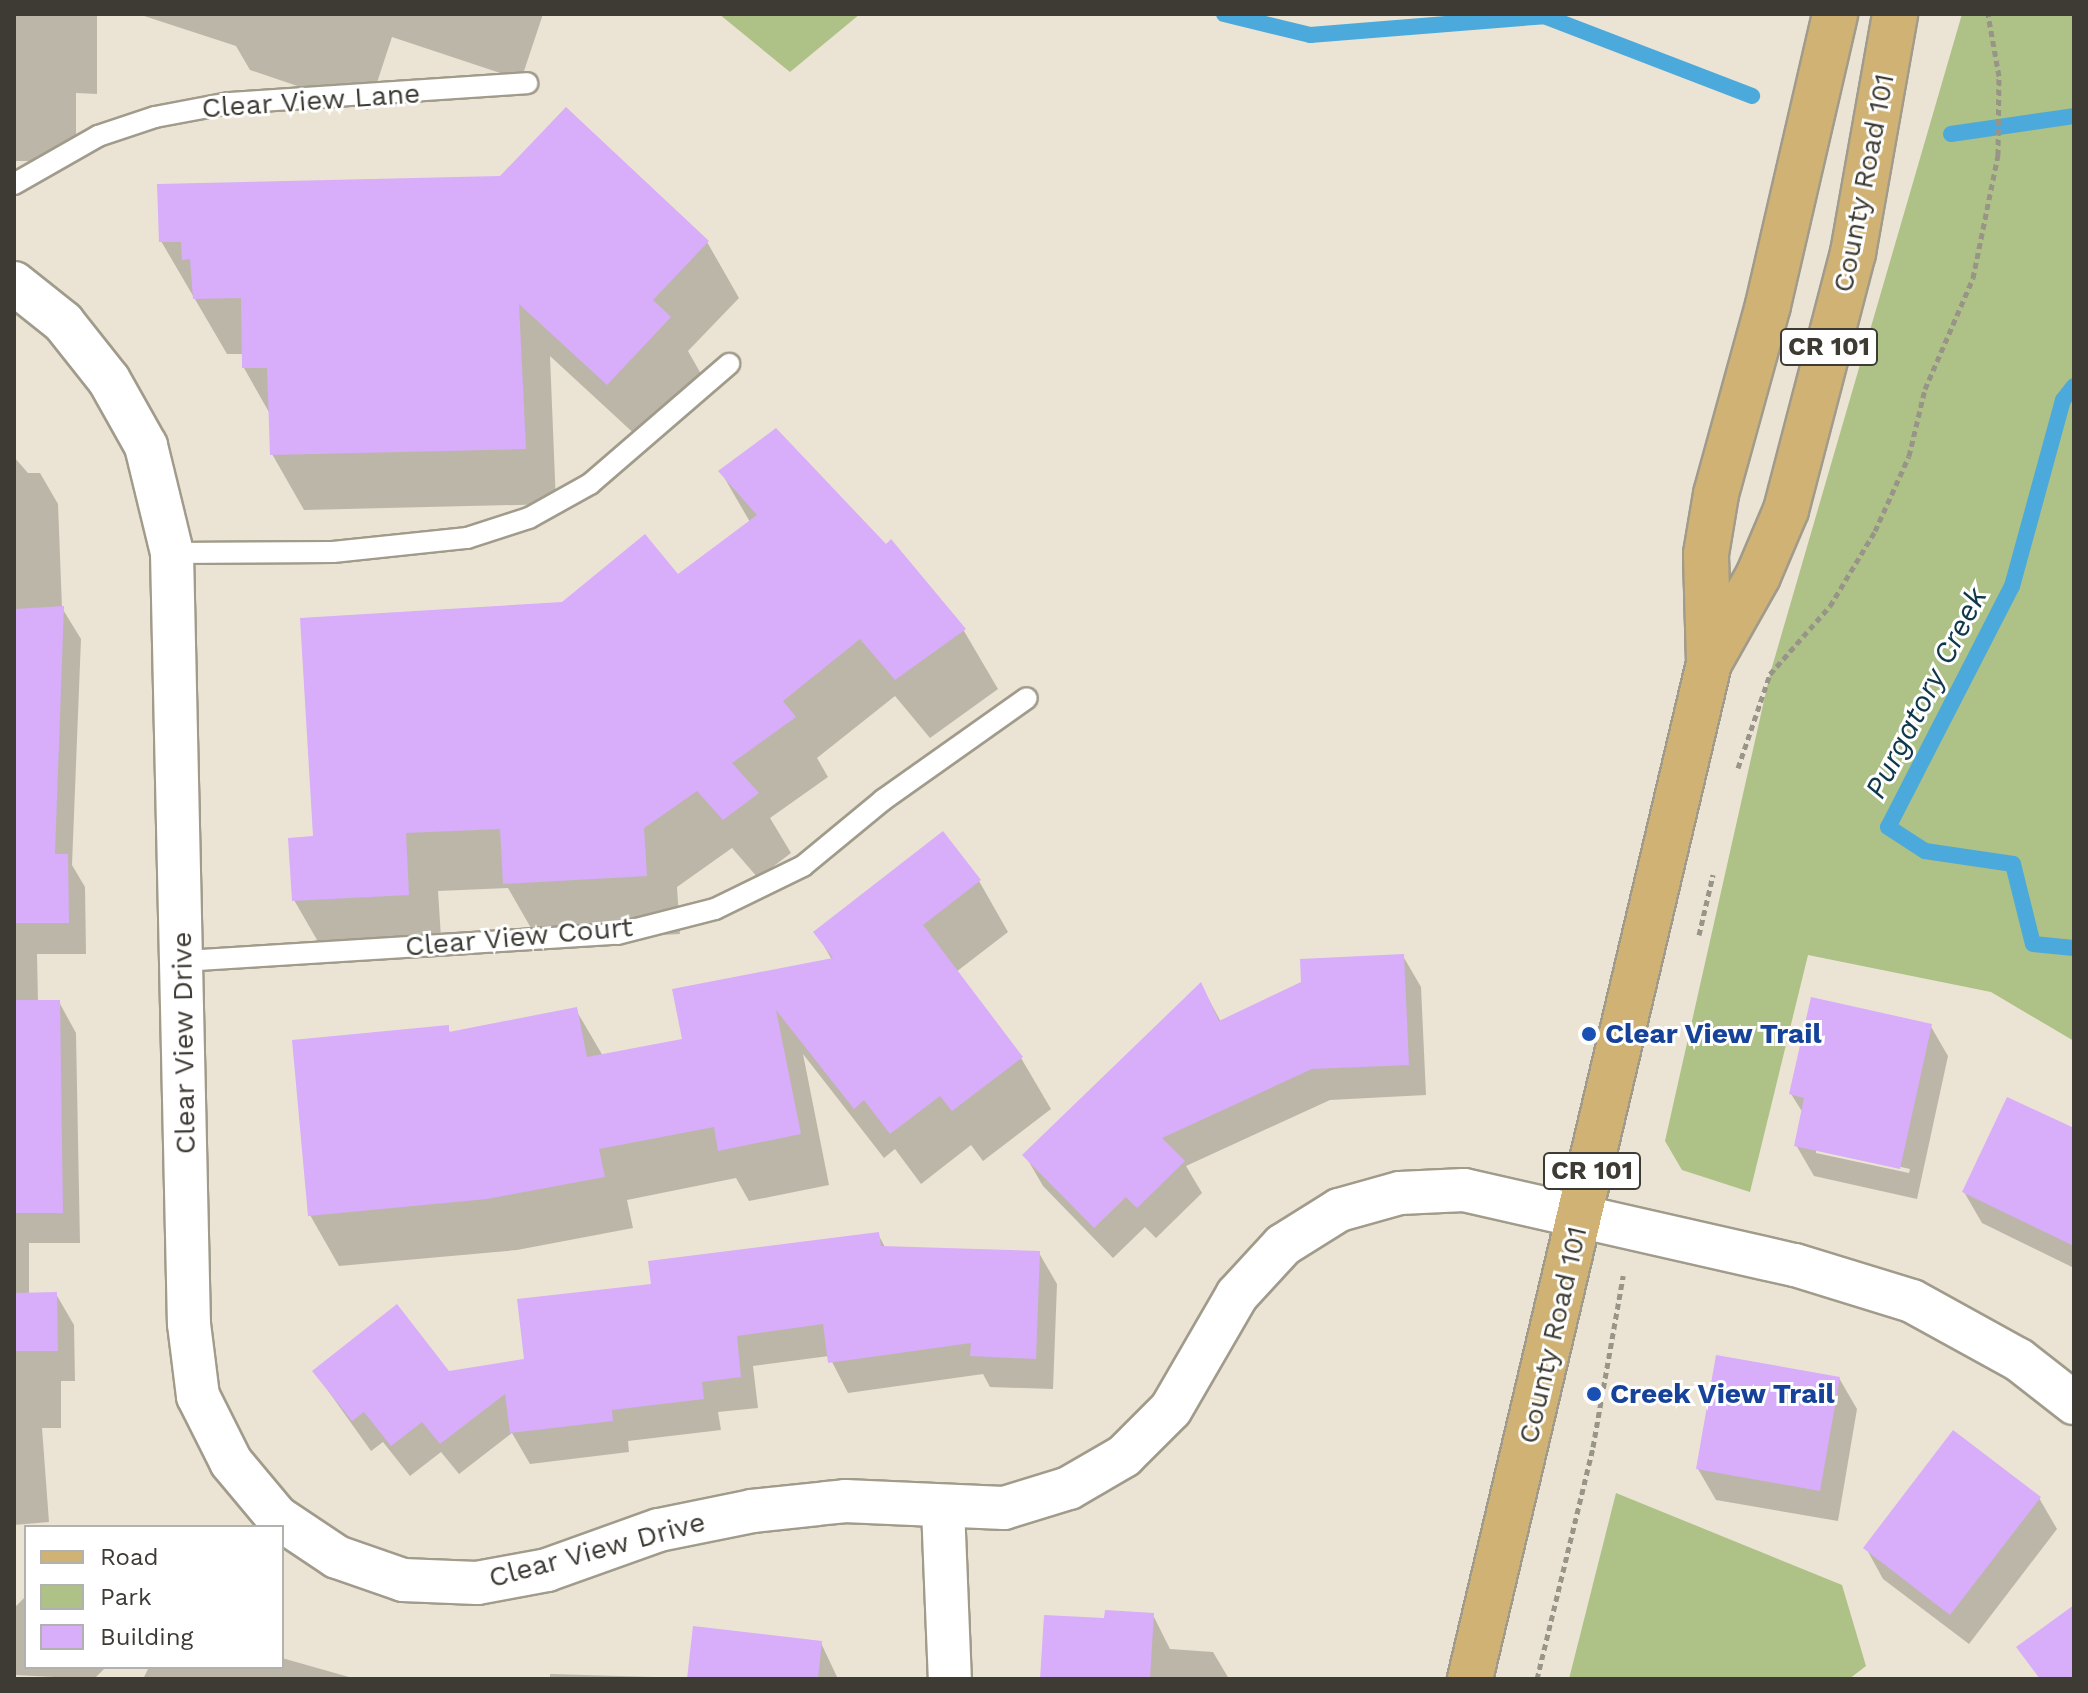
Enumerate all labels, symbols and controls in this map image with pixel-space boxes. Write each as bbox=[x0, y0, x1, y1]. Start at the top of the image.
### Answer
street label: County Road 101 bbox=[1826, 70, 1902, 296]
street label: Clear View Lane bbox=[199, 77, 423, 125]
road number: CR 101 bbox=[1779, 325, 1879, 369]
water label: Purgatory Creek bbox=[1857, 581, 1995, 805]
street label: Clear View Court bbox=[403, 910, 635, 964]
street label: Clear View Drive bbox=[165, 930, 203, 1156]
place label: Clear View Trail bbox=[1605, 1017, 1824, 1051]
marker: Clear View Trail bbox=[1580, 1025, 1598, 1043]
road number: CR 101 bbox=[1542, 1149, 1642, 1193]
street label: County Road 101 bbox=[1512, 1222, 1594, 1448]
place label: Creek View Trail bbox=[1610, 1377, 1837, 1411]
marker: Creek View Trail bbox=[1585, 1385, 1603, 1403]
street label: Clear View Drive bbox=[484, 1505, 710, 1595]
legend bbox=[24, 1525, 284, 1669]
text: Road bbox=[100, 1543, 159, 1571]
text: Park bbox=[100, 1583, 152, 1611]
text: Building bbox=[100, 1623, 193, 1651]

